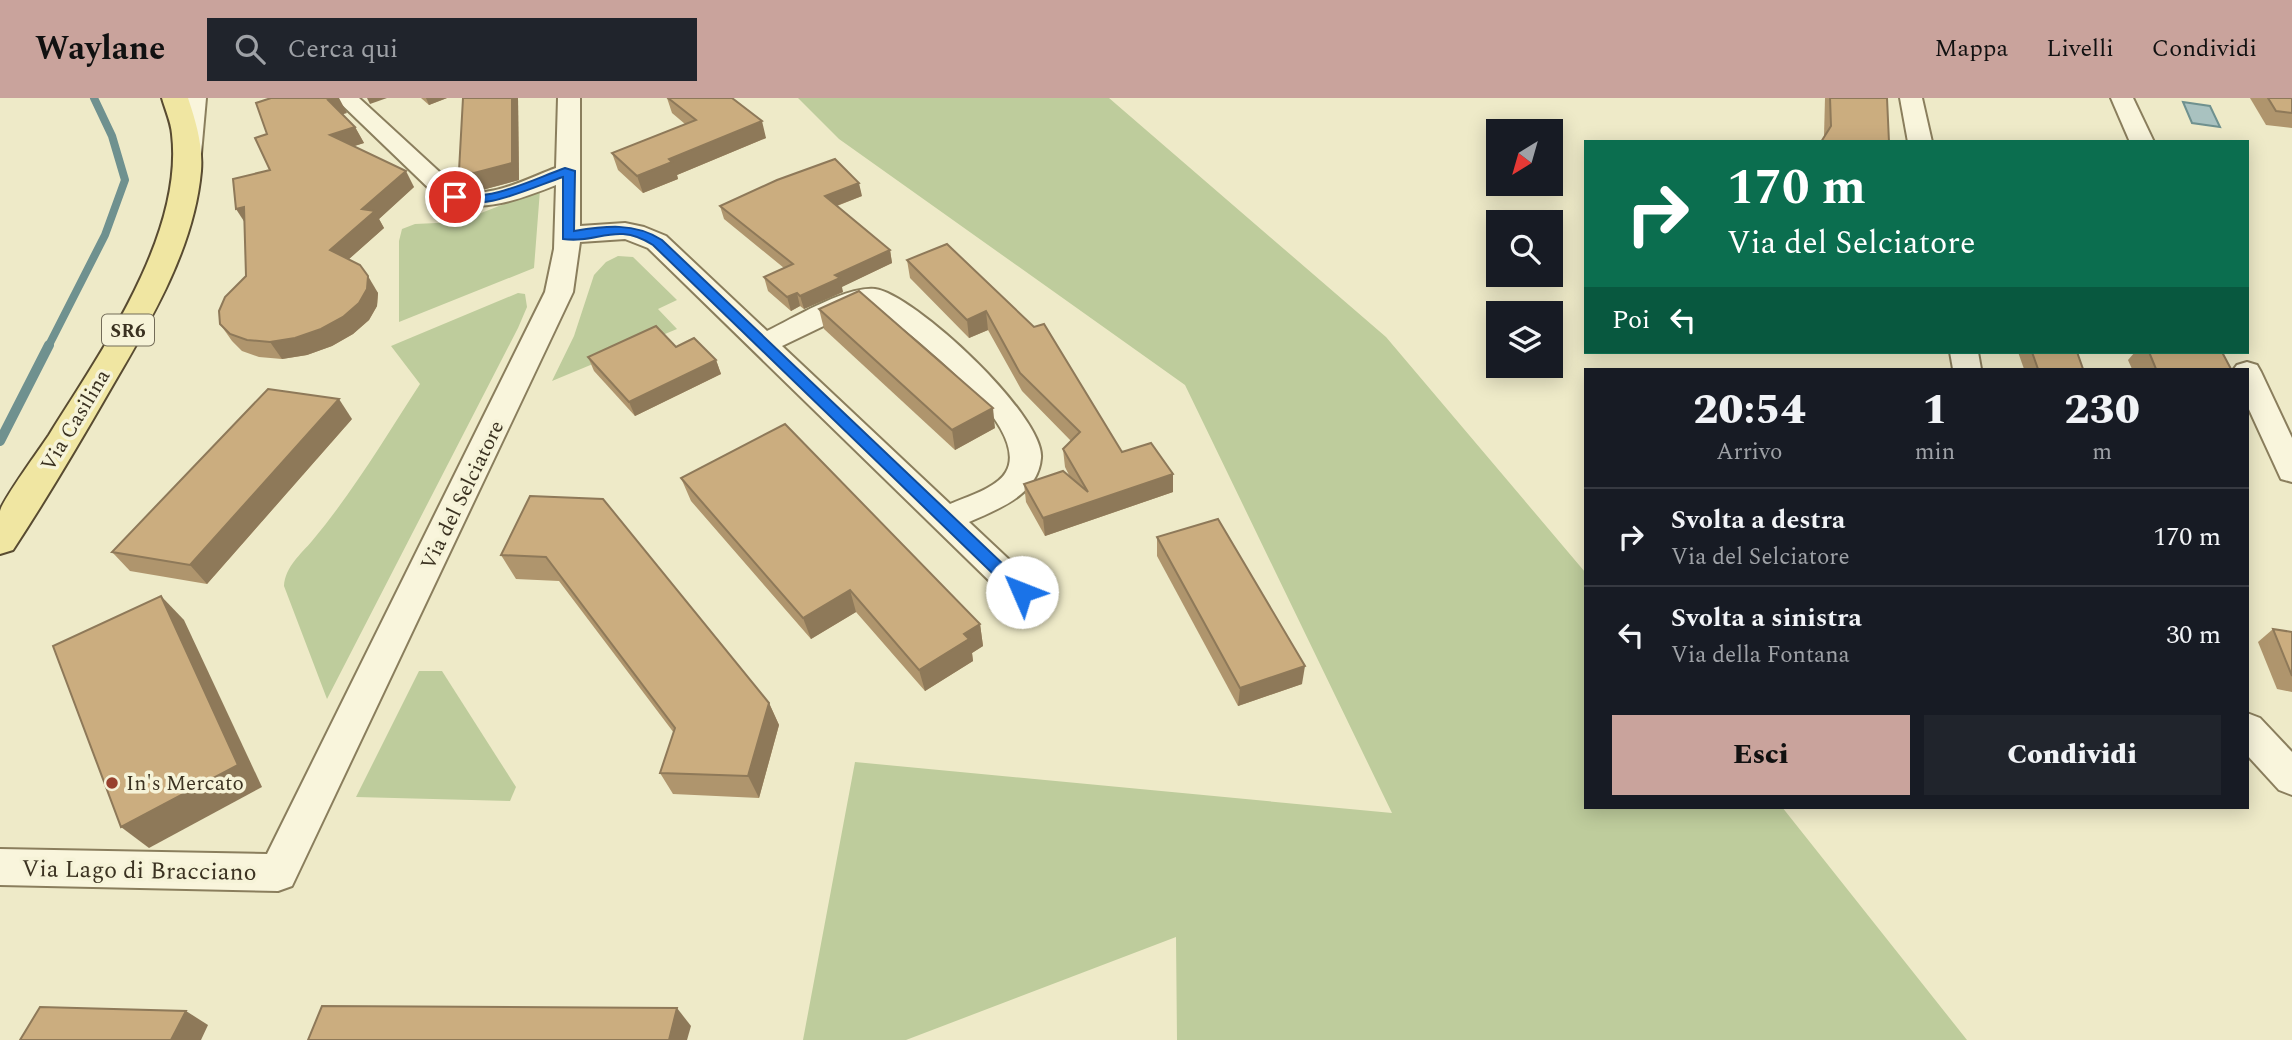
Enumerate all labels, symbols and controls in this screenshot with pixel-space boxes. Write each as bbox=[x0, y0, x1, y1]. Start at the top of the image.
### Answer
search box bbox=[207, 18, 697, 81]
text: Waylane bbox=[35, 24, 165, 74]
text: Cerca qui bbox=[287, 29, 398, 69]
icon: search bbox=[231, 30, 269, 68]
text: Mappa bbox=[1934, 31, 2008, 67]
text: Livelli bbox=[2046, 31, 2114, 67]
text: Condividi bbox=[2152, 31, 2257, 67]
north arrow bbox=[1486, 119, 1563, 196]
map controls bbox=[1486, 119, 1563, 378]
text: 170 m bbox=[1727, 151, 1866, 226]
pin bbox=[425, 167, 485, 227]
icon: right bbox=[1612, 168, 1703, 259]
icon: arrive bbox=[436, 178, 474, 216]
button: search bbox=[1486, 210, 1563, 287]
text: Via del Selciatore bbox=[1727, 219, 1975, 268]
text: Poi bbox=[1612, 300, 1650, 340]
button: layers bbox=[1486, 301, 1563, 378]
icon: left bbox=[1664, 301, 1702, 339]
road number: SR6 bbox=[102, 314, 154, 346]
street label: Via Casilina bbox=[33, 363, 119, 478]
text: 20:54 bbox=[1693, 379, 1806, 442]
text: 1 bbox=[1922, 379, 1948, 442]
text: 230 bbox=[2064, 379, 2140, 442]
street label: Via del Selciatore bbox=[413, 415, 513, 576]
text: Arrivo bbox=[1716, 435, 1783, 470]
text: min bbox=[1915, 435, 1955, 470]
text: m bbox=[2092, 435, 2112, 470]
text: Svolta a destra bbox=[1671, 500, 1845, 540]
text: 170 m bbox=[2153, 517, 2221, 557]
icon: right bbox=[1612, 518, 1650, 556]
text: Via del Selciatore bbox=[1671, 540, 1850, 575]
position arrow bbox=[985, 555, 1059, 629]
text: Svolta a sinistra bbox=[1671, 598, 1862, 638]
text: 30 m bbox=[2166, 615, 2221, 655]
icon: left bbox=[1612, 616, 1650, 654]
text: Via della Fontana bbox=[1671, 638, 1850, 673]
button: Esci bbox=[1612, 715, 1910, 795]
button: Condividi bbox=[1924, 715, 2221, 795]
place label: In's Mercato bbox=[126, 768, 244, 800]
marker: In's Mercato bbox=[104, 775, 120, 791]
street label: Via Lago di Bracciano bbox=[21, 851, 257, 891]

